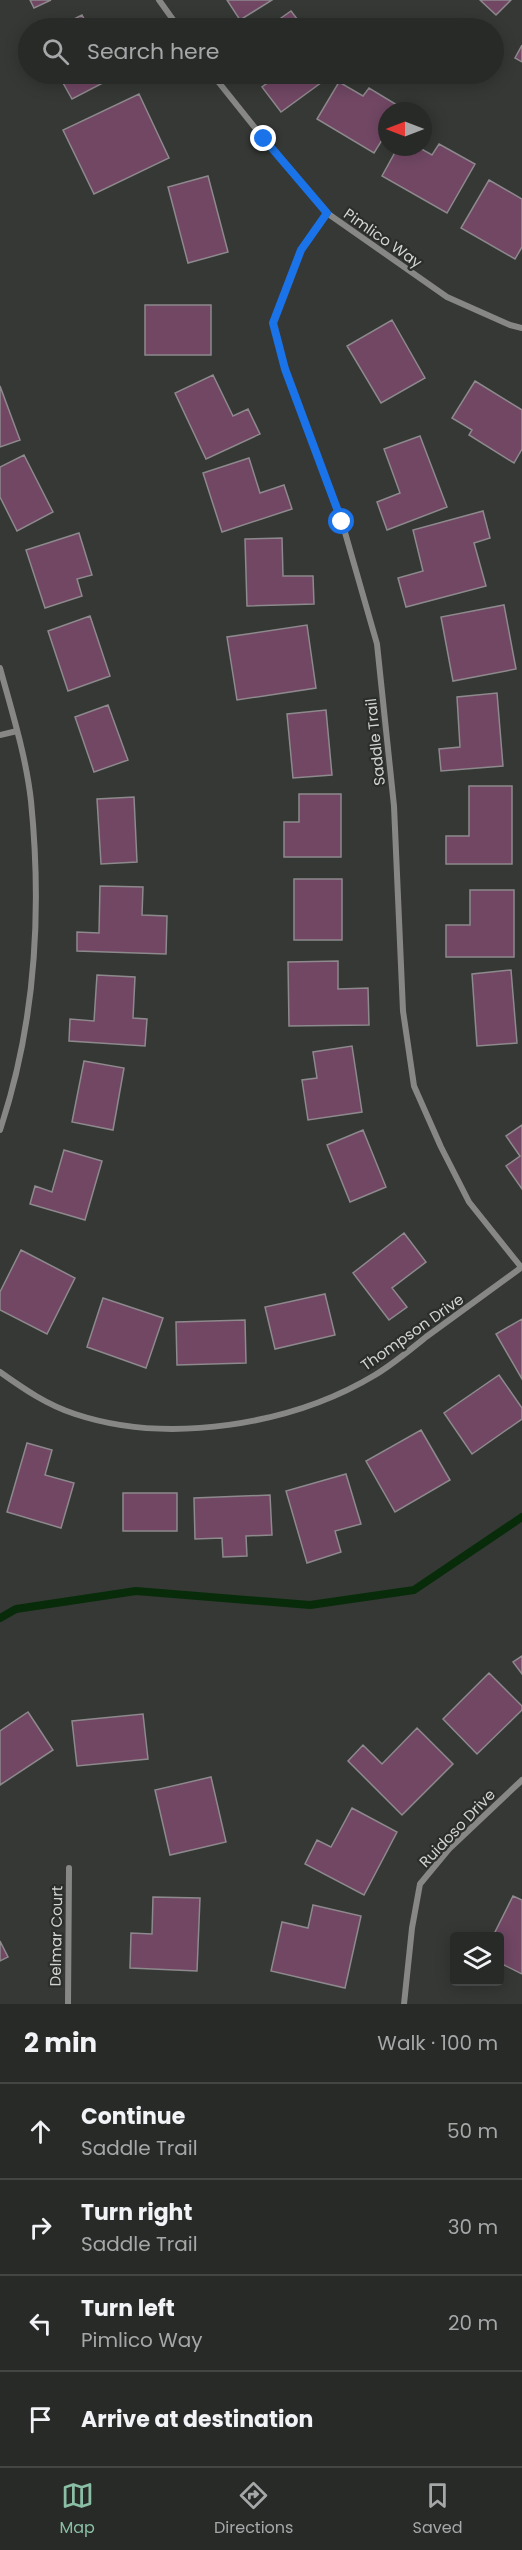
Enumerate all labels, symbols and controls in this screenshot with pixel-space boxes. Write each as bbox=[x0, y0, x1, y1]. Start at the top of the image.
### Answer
search box bbox=[18, 18, 504, 84]
icon: search bbox=[39, 35, 72, 68]
text: Search here bbox=[87, 36, 220, 67]
north arrow bbox=[378, 102, 432, 156]
route end bbox=[250, 125, 276, 151]
street label: Pimlico Way bbox=[340, 203, 427, 273]
route start bbox=[328, 508, 354, 534]
street label: Saddle Trail bbox=[360, 697, 390, 787]
street label: Thompson Drive bbox=[356, 1289, 468, 1375]
street label: Ruidoso Drive bbox=[414, 1784, 500, 1872]
street label: Delmar Court bbox=[45, 1886, 67, 1986]
map controls bbox=[450, 1932, 504, 1986]
button: layers bbox=[450, 1932, 504, 1986]
text: 2 min bbox=[24, 2025, 97, 2061]
text: Walk · 100 m bbox=[377, 2029, 498, 2057]
text: Continue bbox=[81, 2101, 185, 2132]
icon: ahead bbox=[24, 2115, 57, 2148]
text: 50 m bbox=[447, 2117, 498, 2145]
text: Saddle Trail bbox=[81, 2134, 198, 2162]
text: Turn right bbox=[81, 2197, 192, 2228]
icon: right bbox=[24, 2211, 57, 2244]
text: 30 m bbox=[448, 2213, 498, 2241]
text: Saddle Trail bbox=[81, 2230, 198, 2258]
text: Turn left bbox=[81, 2293, 175, 2324]
icon: left bbox=[24, 2307, 57, 2340]
text: 20 m bbox=[448, 2309, 498, 2337]
text: Pimlico Way bbox=[81, 2326, 203, 2354]
icon: arrive bbox=[24, 2403, 57, 2436]
text: Arrive at destination bbox=[81, 2404, 313, 2435]
tab: Map bbox=[60, 2479, 95, 2540]
tab: Directions bbox=[214, 2479, 293, 2540]
tab: Saved bbox=[413, 2479, 462, 2540]

